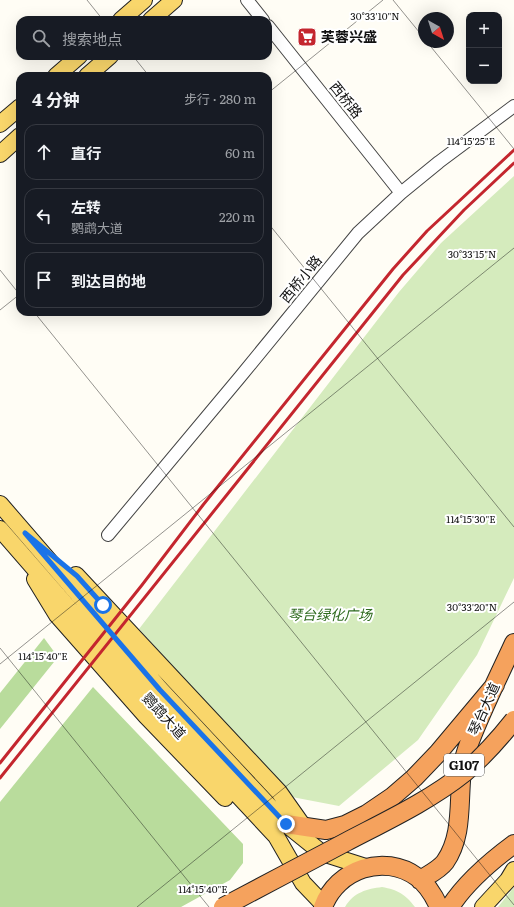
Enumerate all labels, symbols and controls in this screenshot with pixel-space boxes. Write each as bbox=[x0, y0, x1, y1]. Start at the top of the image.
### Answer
text: 30°33'10"N bbox=[350, 8, 400, 23]
north arrow bbox=[418, 12, 454, 48]
map controls bbox=[466, 12, 502, 84]
button: + bbox=[466, 12, 502, 48]
search box bbox=[16, 16, 272, 60]
supermarket icon: 芙蓉兴盛 bbox=[296, 26, 318, 48]
place label: 芙蓉兴盛 bbox=[321, 26, 377, 46]
icon: search bbox=[30, 27, 52, 49]
text: 搜索地点 bbox=[62, 27, 122, 50]
button: − bbox=[466, 48, 502, 84]
street label: 西桥路 bbox=[326, 77, 368, 122]
text: 4 分钟 bbox=[32, 86, 80, 111]
text: 步行 · 280 m bbox=[184, 89, 256, 108]
text: 114°15'25"E bbox=[447, 133, 495, 148]
icon: ahead bbox=[33, 141, 55, 163]
text: 直行 bbox=[71, 141, 101, 164]
text: 60 m bbox=[225, 143, 255, 162]
text: 左转 bbox=[71, 195, 101, 218]
icon: left bbox=[33, 205, 55, 227]
text: 220 m bbox=[219, 207, 255, 226]
text: 鹦鹉大道 bbox=[71, 218, 123, 237]
text: 30°33'15"N bbox=[448, 246, 496, 261]
street label: 西桥小路 bbox=[275, 250, 326, 306]
icon: arrive bbox=[33, 269, 55, 291]
text: 到达目的地 bbox=[71, 269, 146, 292]
text: 114°15'30"E bbox=[446, 511, 496, 526]
route start bbox=[94, 596, 112, 614]
text: 30°33'20"N bbox=[447, 599, 497, 614]
park label: 琴台绿化广场 bbox=[288, 604, 373, 624]
text: 114°15'40"E bbox=[18, 648, 68, 663]
street label: 琴台大道 bbox=[463, 679, 504, 738]
street label: 鹦鹉大道 bbox=[139, 688, 191, 743]
road number: G107 bbox=[444, 754, 484, 776]
route end bbox=[277, 815, 295, 833]
text: 114°15'40"E bbox=[178, 881, 228, 896]

